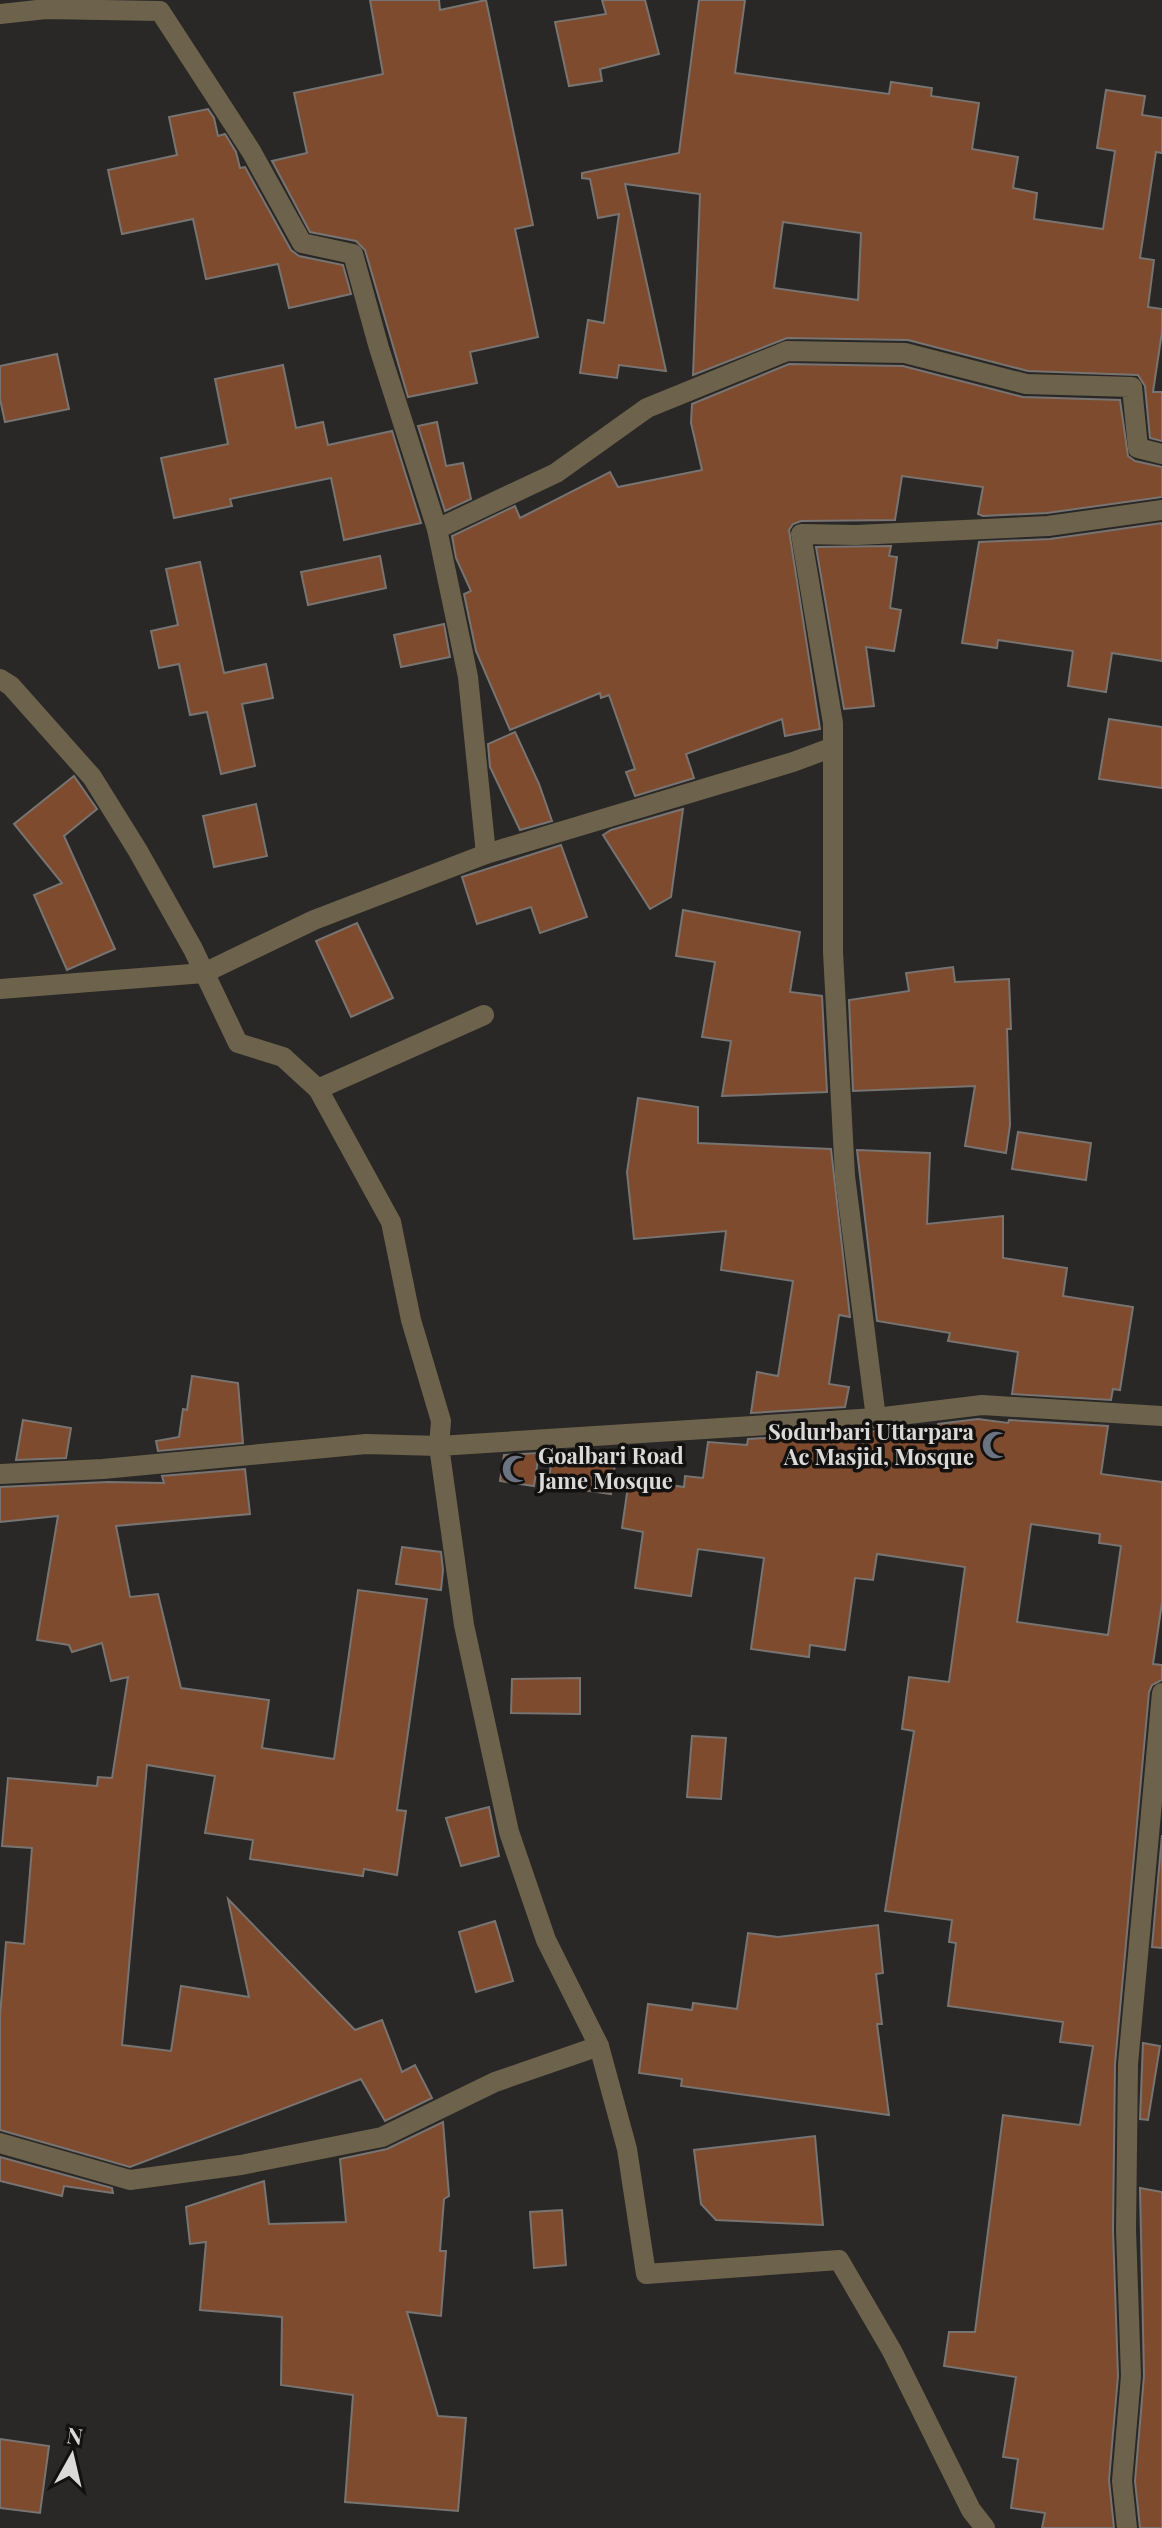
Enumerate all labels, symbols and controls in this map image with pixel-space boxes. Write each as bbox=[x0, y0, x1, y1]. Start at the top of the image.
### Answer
place label: Sodurbari Uttarpara Ac Masjid, Mosque bbox=[768, 1416, 975, 1471]
mosque icon: Sodurbari Uttarpara Ac Masjid, Mosque bbox=[981, 1430, 1011, 1460]
place label: Goalbari Road Jame Mosque bbox=[537, 1440, 684, 1495]
mosque icon: Goalbari Road Jame Mosque bbox=[501, 1454, 531, 1484]
north arrow bbox=[32, 2416, 112, 2496]
text: N bbox=[65, 2419, 85, 2451]

